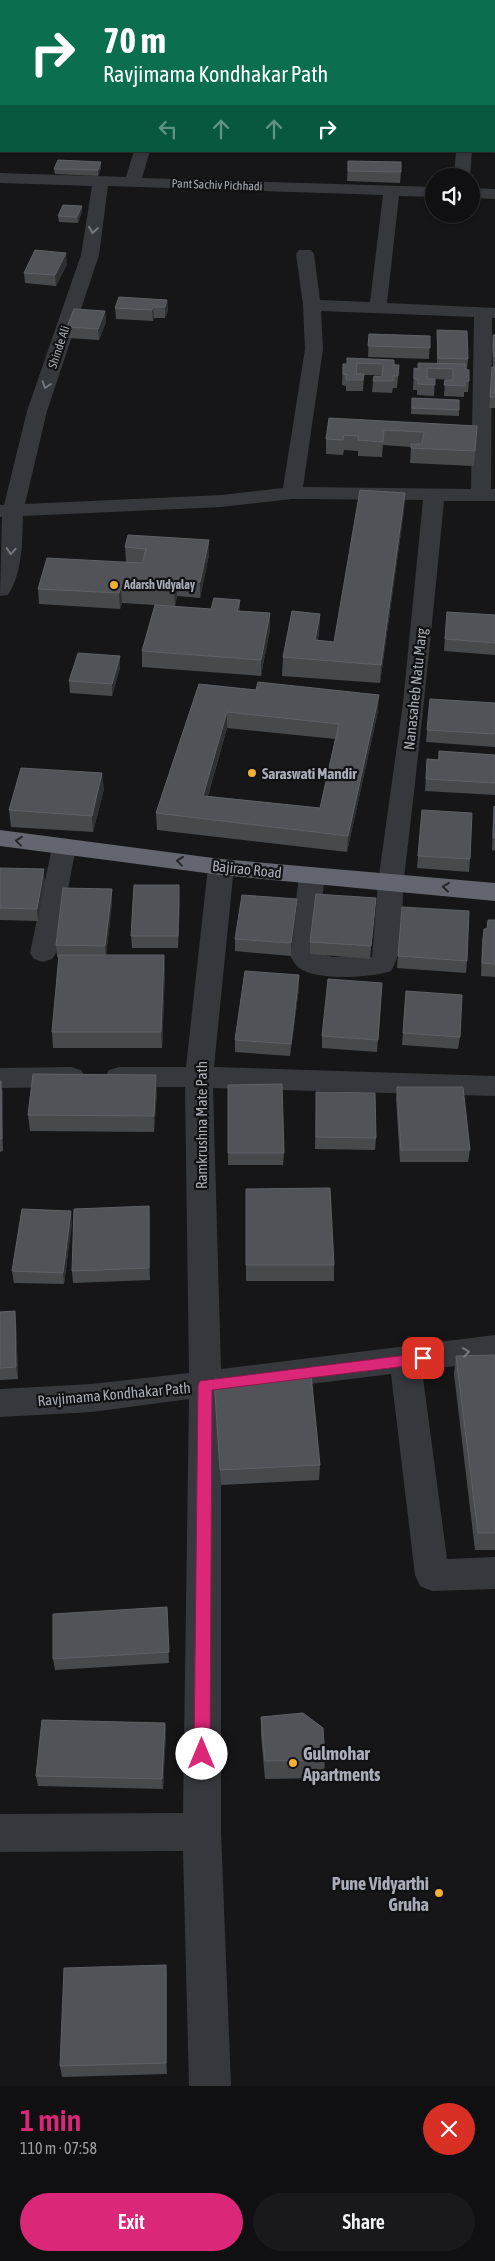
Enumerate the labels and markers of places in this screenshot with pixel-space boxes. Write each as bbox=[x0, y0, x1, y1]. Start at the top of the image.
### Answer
place label: Adarsh Vidyalay bbox=[123, 578, 195, 592]
marker: Adarsh Vidyalay bbox=[108, 579, 120, 591]
place label: Saraswati Mandir bbox=[262, 765, 357, 782]
marker: Saraswati Mandir bbox=[246, 767, 258, 779]
pin bbox=[402, 1337, 444, 1379]
place label: Gulmohar Apartments bbox=[302, 1743, 381, 1785]
marker: Gulmohar Apartments bbox=[287, 1757, 299, 1769]
place label: Pune Vidyarthi Gruha bbox=[332, 1873, 429, 1915]
marker: Pune Vidyarthi Gruha bbox=[433, 1887, 445, 1899]

